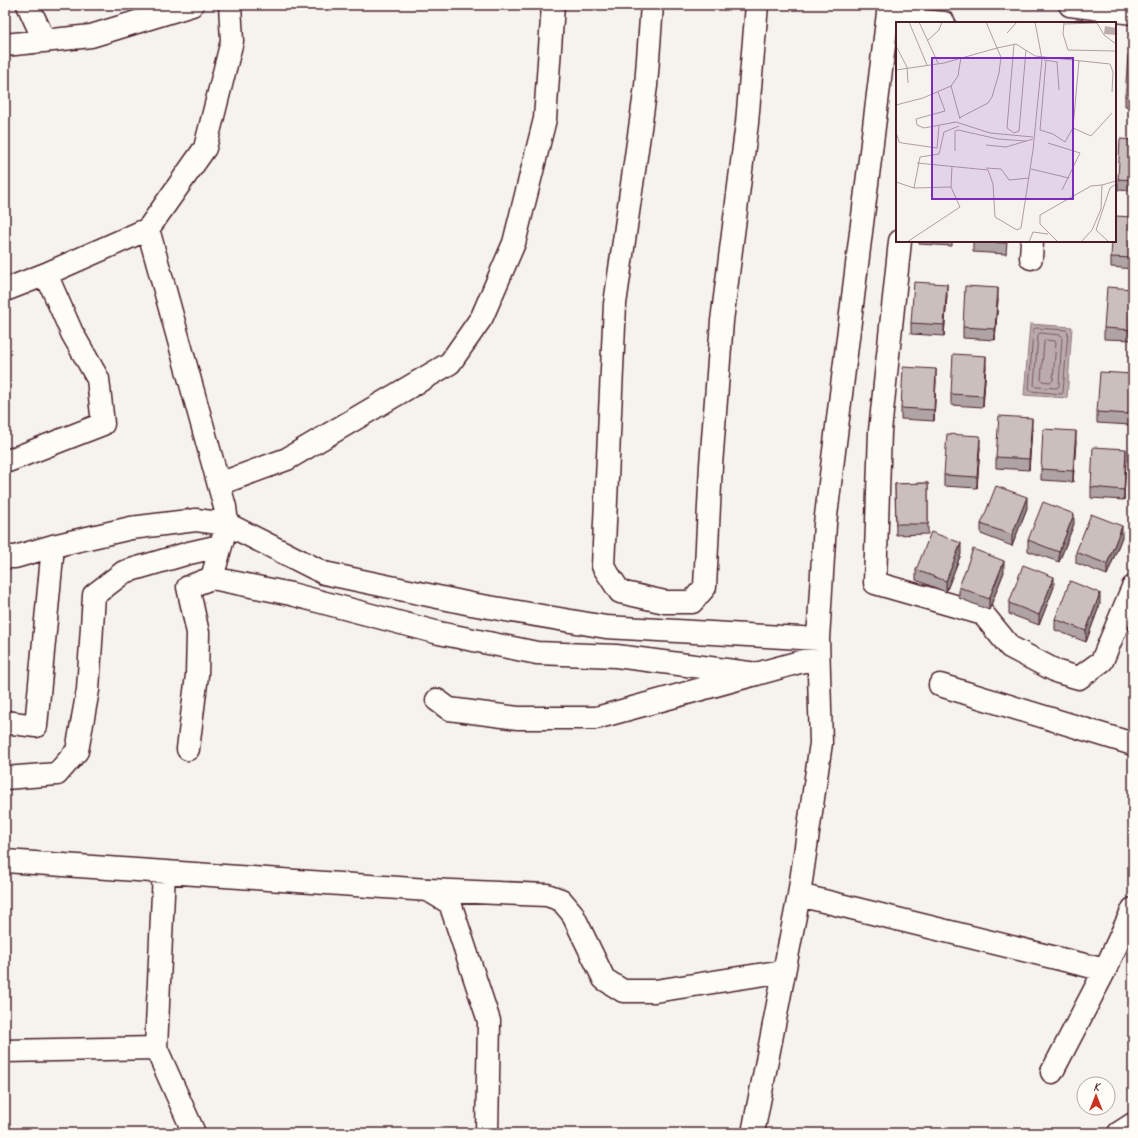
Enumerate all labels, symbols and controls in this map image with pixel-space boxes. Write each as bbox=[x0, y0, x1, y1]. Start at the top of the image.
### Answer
inset map bbox=[896, 22, 1116, 242]
north arrow bbox=[1076, 1076, 1116, 1116]
text: K bbox=[1093, 1079, 1101, 1093]

